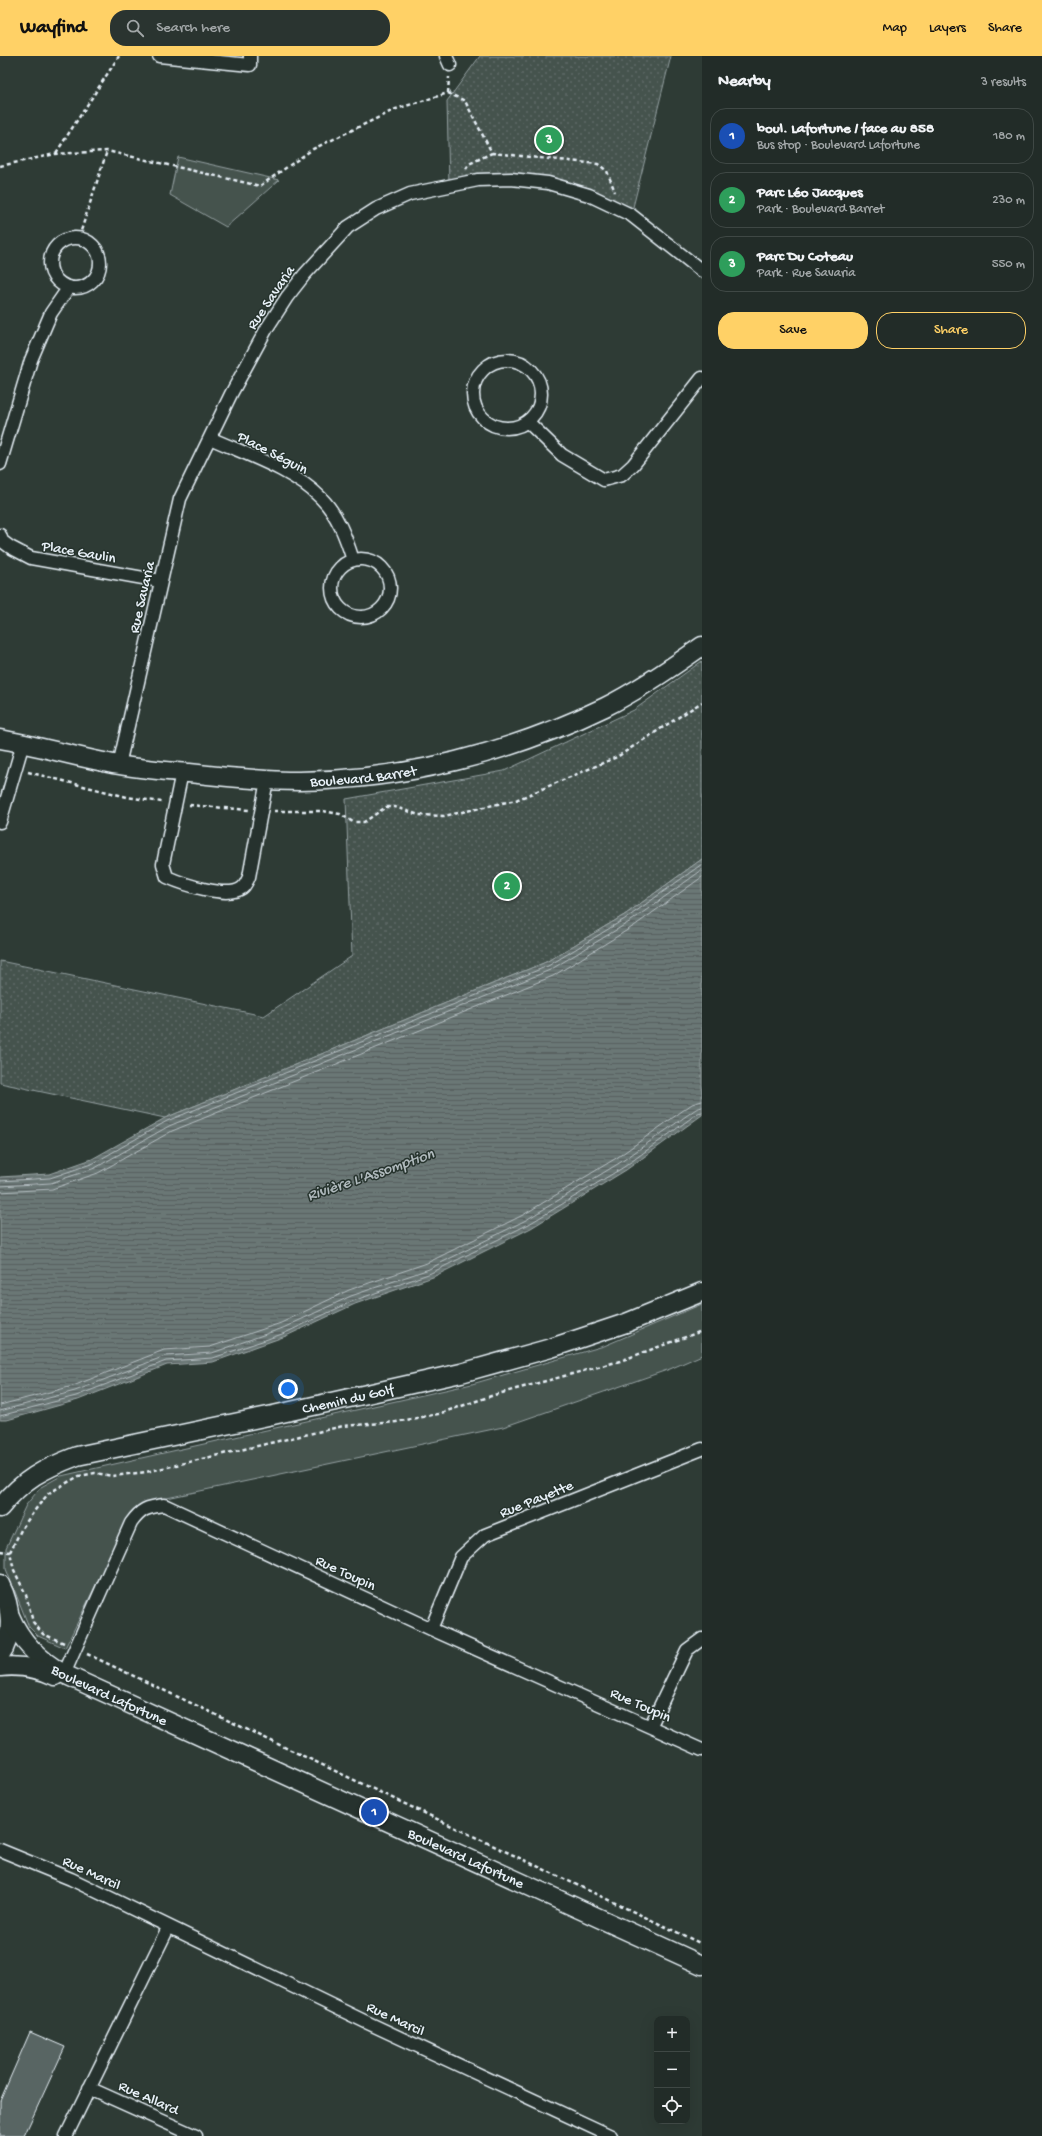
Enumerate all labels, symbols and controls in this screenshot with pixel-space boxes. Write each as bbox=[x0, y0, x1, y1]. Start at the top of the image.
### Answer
search box bbox=[110, 10, 390, 46]
text: Wayfind bbox=[20, 17, 86, 40]
icon: search bbox=[124, 17, 146, 39]
text: Search here bbox=[156, 19, 230, 37]
text: Map bbox=[883, 20, 907, 37]
text: Layers bbox=[929, 20, 966, 37]
text: Share bbox=[988, 20, 1022, 37]
text: Nearby bbox=[718, 72, 771, 92]
text: 3 results bbox=[981, 75, 1026, 90]
text: boul. Lafortune / face au 858 bbox=[757, 120, 934, 138]
pin: 3 bbox=[536, 125, 562, 155]
text: 1 bbox=[729, 129, 735, 144]
text: 180 m bbox=[993, 129, 1025, 144]
text: Bus stop · Boulevard Lafortune bbox=[757, 138, 920, 153]
text: Parc Léo Jacques bbox=[757, 184, 863, 202]
text: 2 bbox=[729, 193, 735, 208]
text: 230 m bbox=[992, 193, 1025, 208]
text: Park · Boulevard Barret bbox=[757, 202, 884, 217]
text: Parc Du Coteau bbox=[757, 248, 853, 266]
text: 3 bbox=[729, 257, 735, 272]
text: 550 m bbox=[992, 257, 1025, 272]
street label: Rue Savaria bbox=[244, 262, 300, 334]
text: Park · Rue Savaria bbox=[757, 266, 856, 281]
button: Save bbox=[718, 312, 868, 349]
button: Share bbox=[876, 312, 1026, 349]
street label: Place Séguin bbox=[233, 428, 310, 479]
street label: Place Gaulin bbox=[39, 537, 117, 568]
street label: Rue Savaria bbox=[126, 559, 160, 635]
street label: Boulevard Barret bbox=[309, 762, 420, 792]
pin: 2 bbox=[494, 871, 520, 901]
water label: Rivière L'Assomption bbox=[305, 1146, 437, 1207]
your location bbox=[278, 1379, 298, 1399]
street label: Chemin du Golf bbox=[301, 1381, 397, 1419]
street label: Rue Payette bbox=[497, 1477, 576, 1523]
street label: Rue Toupin bbox=[312, 1552, 378, 1596]
street label: Boulevard Lafortune bbox=[46, 1661, 170, 1731]
street label: Rue Toupin bbox=[607, 1684, 673, 1727]
pin: 1 bbox=[361, 1797, 387, 1827]
street label: Boulevard Lafortune bbox=[404, 1825, 527, 1894]
street label: Rue Marcil bbox=[59, 1853, 123, 1895]
street label: Rue Marcil bbox=[363, 1999, 427, 2041]
map controls bbox=[654, 2016, 690, 2124]
button: + bbox=[654, 2016, 690, 2052]
button: − bbox=[654, 2052, 690, 2088]
street label: Rue Allard bbox=[115, 2078, 182, 2121]
button: locate bbox=[654, 2088, 690, 2124]

